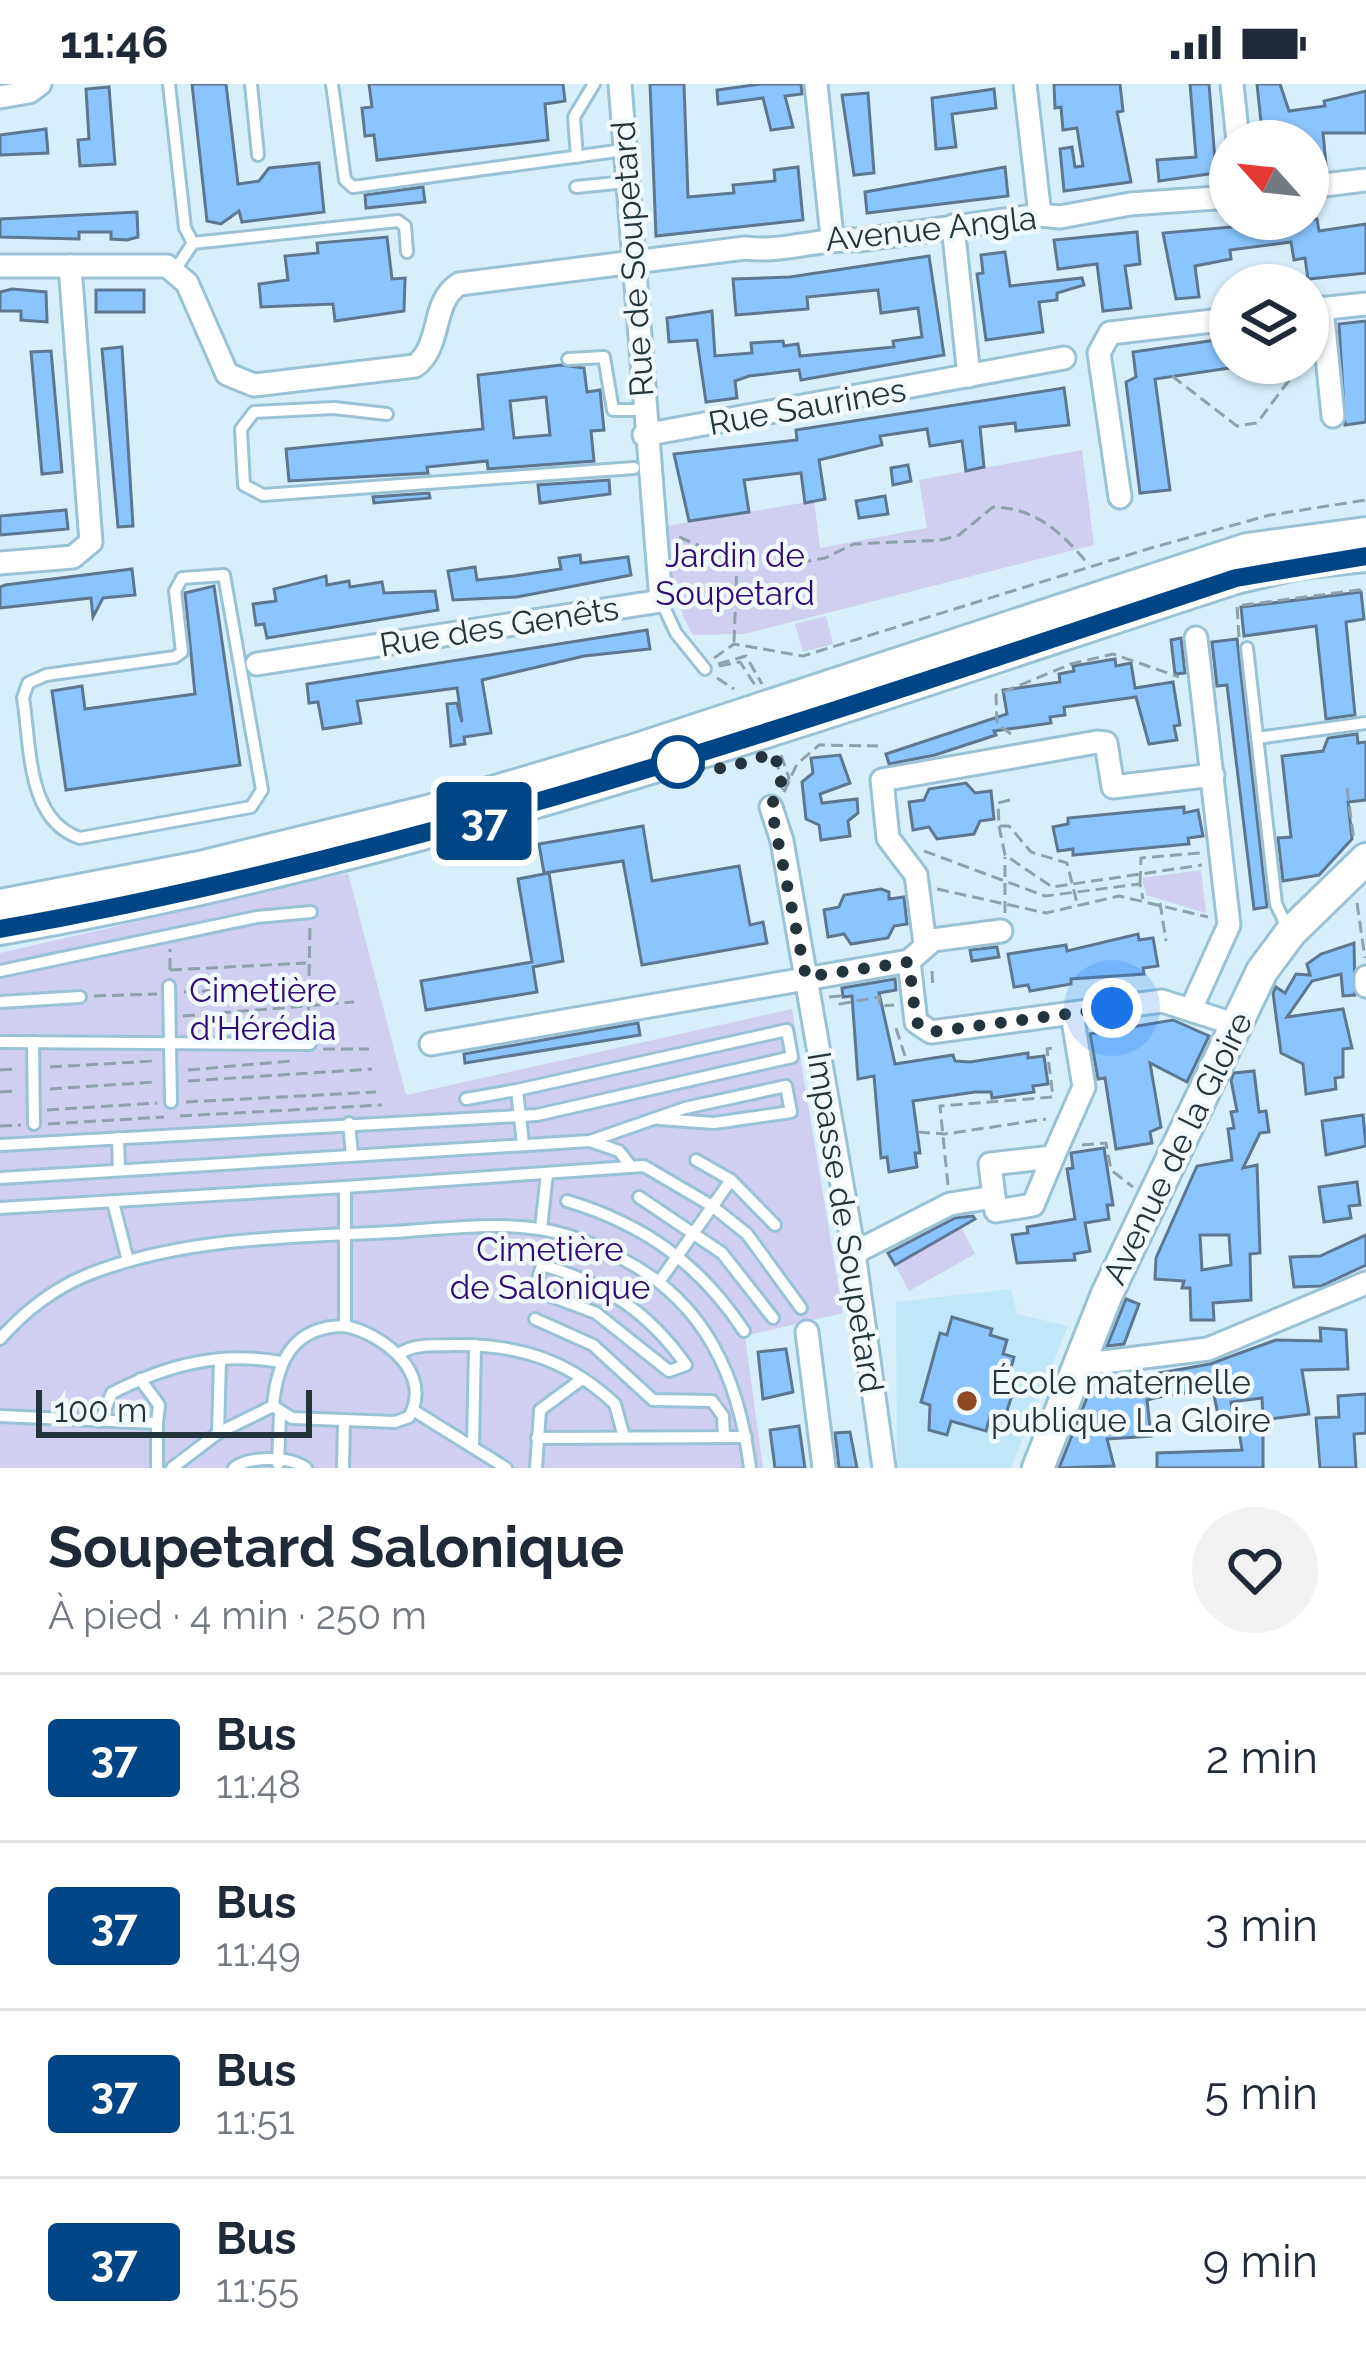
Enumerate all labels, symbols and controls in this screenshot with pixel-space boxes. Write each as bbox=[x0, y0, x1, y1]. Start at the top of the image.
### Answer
text: 11:46 bbox=[60, 16, 169, 69]
street label: Rue de Soupetard bbox=[603, 120, 662, 398]
north arrow bbox=[1209, 120, 1329, 240]
map controls bbox=[1209, 120, 1329, 384]
street label: Avenue Angla bbox=[824, 198, 1039, 259]
button: layers bbox=[1209, 264, 1329, 384]
street label: Rue Saurines bbox=[705, 370, 909, 443]
park label: Jardin de Soupetard bbox=[655, 536, 815, 613]
street label: Rue des Genêts bbox=[377, 588, 621, 665]
unlabelled marker bbox=[653, 737, 703, 787]
line badge: 37 bbox=[430, 782, 538, 860]
text: 37 bbox=[461, 796, 508, 845]
park label: Cimetière d'Hérédia bbox=[189, 971, 337, 1048]
your location bbox=[1082, 978, 1142, 1038]
street label: Avenue de la Gloire bbox=[1095, 1006, 1260, 1291]
street label: Impasse de Soupetard bbox=[799, 1049, 892, 1395]
park label: Cimetière de Salonique bbox=[450, 1230, 650, 1307]
place label: École maternelle publique La Gloire bbox=[991, 1363, 1271, 1440]
scale bar bbox=[36, 1384, 312, 1437]
marker: École maternelle publique La Gloire bbox=[954, 1388, 980, 1414]
text: 100 m bbox=[54, 1391, 147, 1430]
button: heart bbox=[1192, 1507, 1318, 1633]
text: Soupetard Salonique bbox=[48, 1513, 624, 1580]
text: À pied · 4 min · 250 m bbox=[48, 1592, 427, 1638]
text: Bus bbox=[216, 1708, 297, 1761]
text: 2 min bbox=[1206, 1731, 1318, 1784]
text: 37 bbox=[91, 1733, 138, 1782]
text: 11:48 bbox=[216, 1761, 301, 1807]
text: Bus bbox=[216, 1876, 297, 1929]
text: 3 min bbox=[1205, 1899, 1318, 1952]
text: 37 bbox=[91, 1901, 138, 1950]
text: 11:49 bbox=[216, 1929, 301, 1975]
text: Bus bbox=[216, 2044, 297, 2097]
text: 5 min bbox=[1205, 2067, 1318, 2120]
text: 37 bbox=[91, 2069, 138, 2118]
text: 11:51 bbox=[216, 2097, 295, 2143]
text: Bus bbox=[216, 2212, 297, 2265]
text: 9 min bbox=[1203, 2235, 1318, 2288]
text: 37 bbox=[91, 2237, 138, 2286]
text: 11:55 bbox=[216, 2265, 299, 2311]

